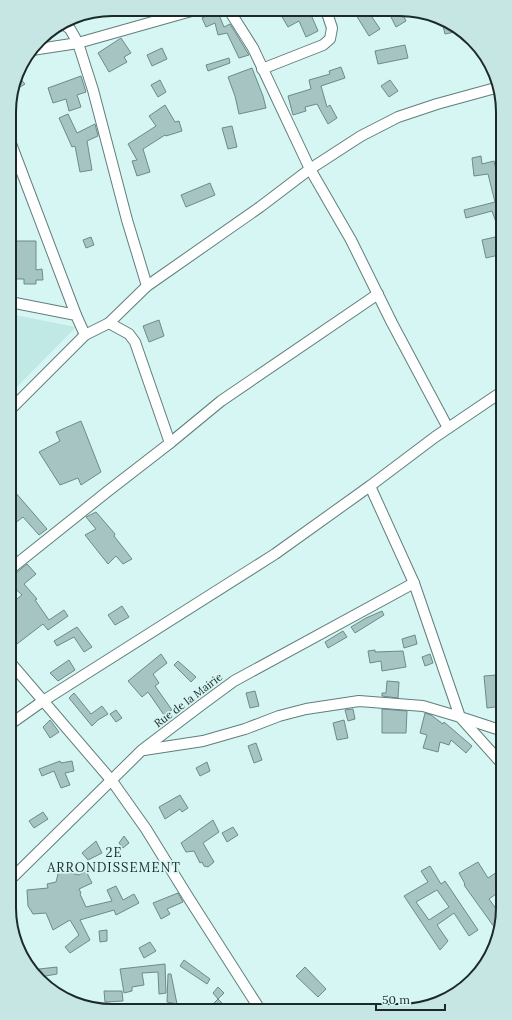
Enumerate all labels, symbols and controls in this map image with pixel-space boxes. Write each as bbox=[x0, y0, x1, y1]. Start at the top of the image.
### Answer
street label: Rue de la Mairie bbox=[151, 670, 225, 730]
district label: 2E ARRONDISSEMENT bbox=[46, 844, 181, 876]
scale bar bbox=[376, 986, 445, 1012]
text: 50 m bbox=[382, 992, 410, 1007]

